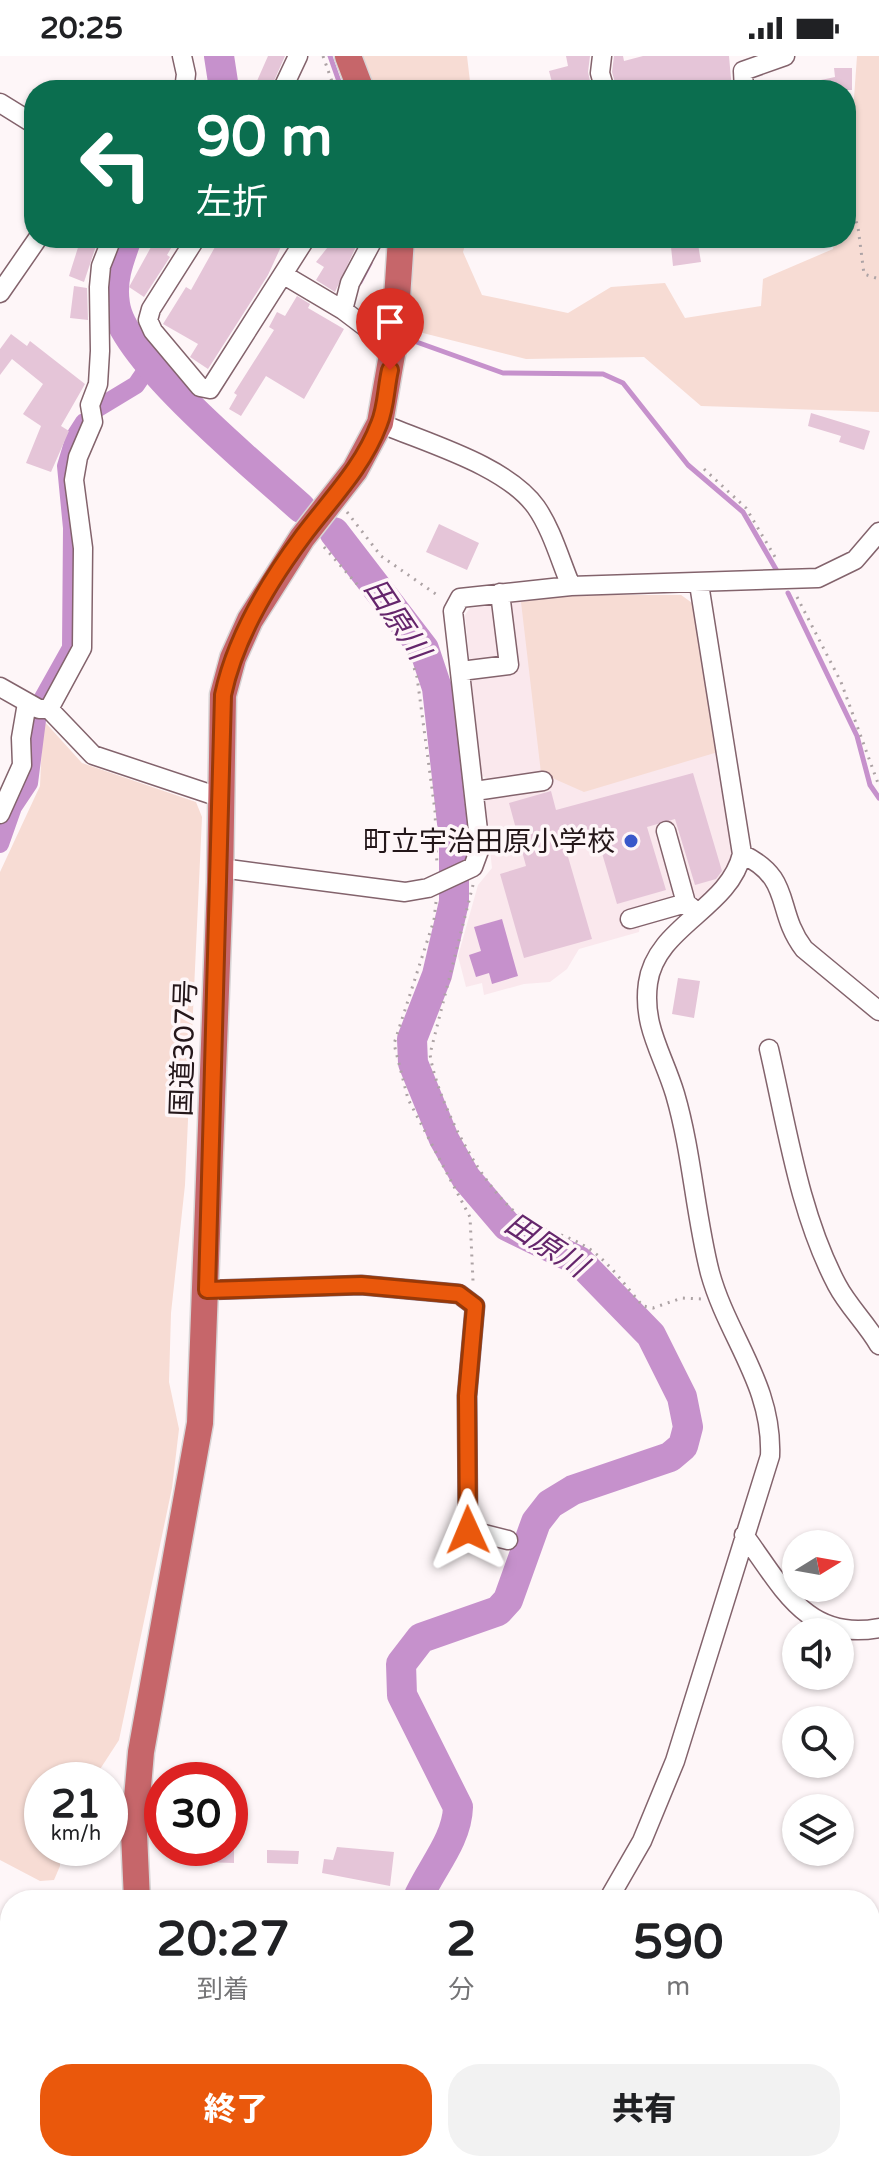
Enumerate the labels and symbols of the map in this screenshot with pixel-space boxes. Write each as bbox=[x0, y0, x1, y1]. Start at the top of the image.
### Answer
pin bbox=[356, 288, 424, 370]
water label: 田原川 bbox=[356, 572, 439, 669]
place label: 町立宇治田原小学校 bbox=[363, 825, 615, 859]
marker: 町立宇治田原小学校 bbox=[622, 832, 640, 850]
street label: 国道307号 bbox=[165, 979, 203, 1117]
water label: 田原川 bbox=[498, 1205, 596, 1287]
position arrow bbox=[426, 1488, 510, 1572]
north arrow bbox=[782, 1530, 854, 1602]
speed limit sign: 30 bbox=[144, 1762, 248, 1866]

